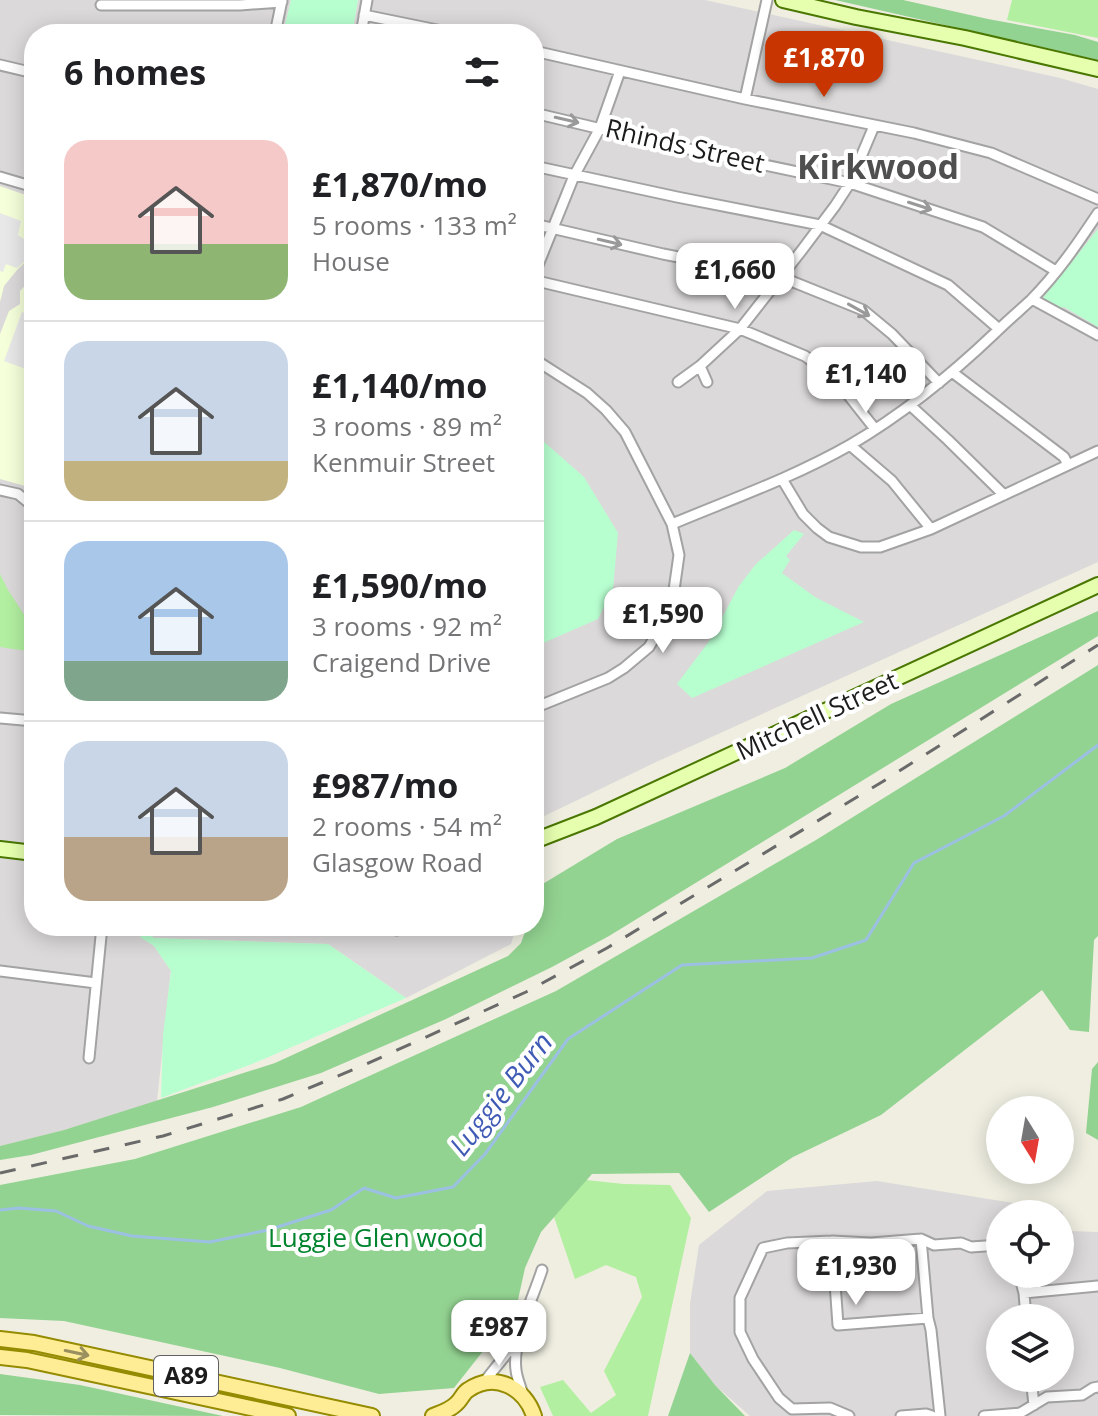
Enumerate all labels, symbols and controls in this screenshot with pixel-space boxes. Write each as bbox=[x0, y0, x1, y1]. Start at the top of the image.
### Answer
pin: £1,870 bbox=[759, 31, 889, 99]
text: £1,870 bbox=[783, 39, 865, 75]
text: 6 homes bbox=[64, 49, 206, 95]
icon: filters bbox=[460, 50, 504, 94]
street label: Rhinds Street bbox=[602, 109, 768, 181]
one-way arrow bbox=[554, 113, 579, 128]
district label: Kirkwood bbox=[797, 143, 959, 189]
text: £1,870/mo bbox=[312, 161, 487, 207]
icon: home bbox=[128, 172, 224, 268]
one-way arrow bbox=[907, 200, 932, 214]
text: 5 rooms · 133 m² bbox=[312, 207, 517, 243]
one-way arrow bbox=[597, 235, 622, 250]
text: House bbox=[312, 243, 390, 279]
pin: £1,660 bbox=[670, 243, 800, 311]
text: £1,660 bbox=[694, 251, 776, 287]
one-way arrow bbox=[847, 303, 871, 319]
pin: £1,140 bbox=[801, 347, 931, 415]
text: £1,140 bbox=[825, 355, 907, 391]
text: £1,140/mo bbox=[312, 362, 487, 408]
icon: home bbox=[128, 373, 224, 469]
text: 3 rooms · 89 m² bbox=[312, 408, 502, 444]
text: Kenmuir Street bbox=[312, 444, 495, 480]
text: £1,590/mo bbox=[312, 562, 487, 608]
icon: home bbox=[128, 573, 224, 669]
pin: £1,590 bbox=[598, 587, 728, 655]
text: £1,590 bbox=[622, 595, 704, 631]
text: 3 rooms · 92 m² bbox=[312, 608, 502, 644]
text: Craigend Drive bbox=[312, 644, 491, 680]
street label: Mitchell Street bbox=[730, 662, 903, 768]
text: £987/mo bbox=[312, 762, 458, 808]
icon: home bbox=[128, 773, 224, 869]
text: 2 rooms · 54 m² bbox=[312, 808, 502, 844]
text: Glasgow Road bbox=[312, 844, 483, 880]
water label: Luggie Burn bbox=[440, 1024, 560, 1163]
north arrow bbox=[986, 1096, 1074, 1184]
map controls bbox=[986, 1096, 1074, 1392]
button: locate bbox=[986, 1200, 1074, 1288]
park label: Luggie Glen wood bbox=[268, 1219, 484, 1255]
pin: £1,930 bbox=[791, 1239, 921, 1307]
text: £1,930 bbox=[815, 1247, 897, 1283]
pin: £987 bbox=[452, 1300, 546, 1368]
button: layers bbox=[986, 1304, 1074, 1392]
text: £987 bbox=[469, 1308, 529, 1344]
one-way arrow bbox=[63, 1346, 89, 1361]
road number: A89 bbox=[154, 1356, 218, 1396]

